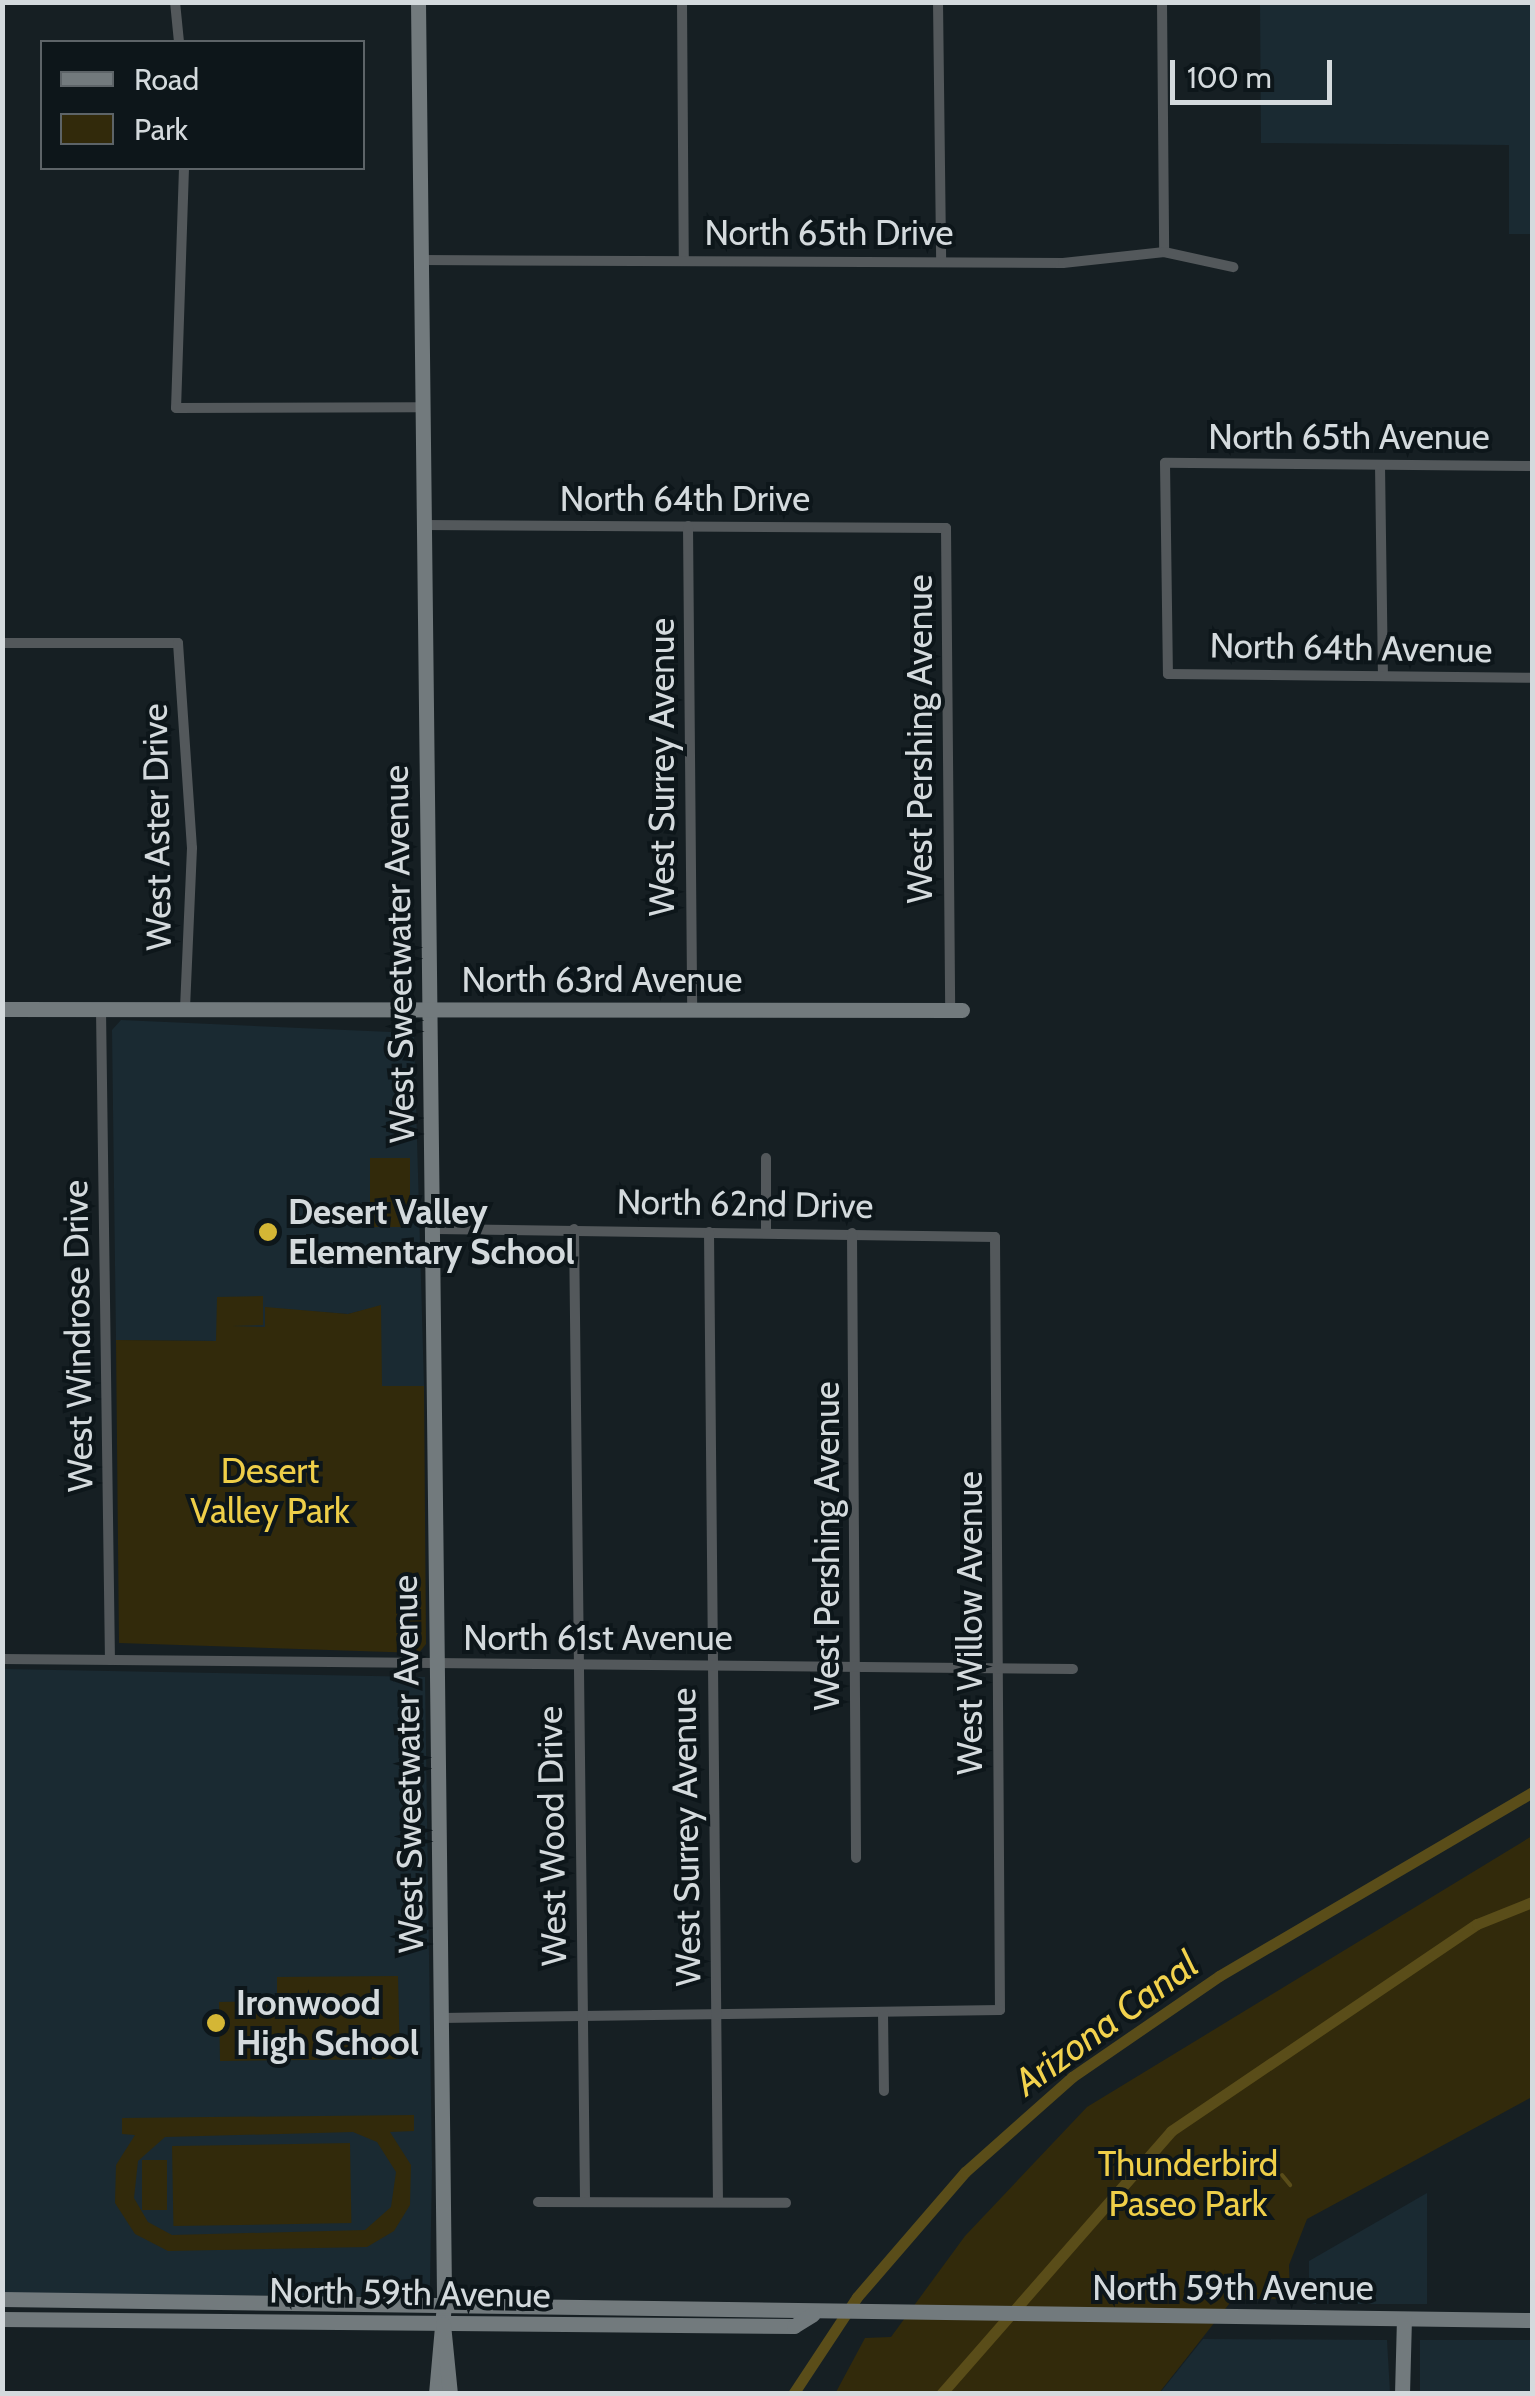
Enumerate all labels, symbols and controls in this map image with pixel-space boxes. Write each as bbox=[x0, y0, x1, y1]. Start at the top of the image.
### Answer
legend bbox=[40, 40, 365, 170]
scale bar bbox=[1175, 40, 1338, 102]
text: 100 m bbox=[1187, 59, 1272, 96]
text: Road bbox=[134, 61, 199, 98]
text: Park bbox=[134, 111, 188, 148]
street label: North 65th Drive bbox=[704, 212, 954, 254]
street label: North 65th Avenue bbox=[1208, 416, 1490, 458]
street label: North 64th Drive bbox=[560, 478, 810, 520]
street label: West Pershing Avenue bbox=[899, 574, 941, 904]
street label: West Surrey Avenue bbox=[641, 618, 683, 916]
street label: North 64th Avenue bbox=[1209, 625, 1493, 671]
street label: West Aster Drive bbox=[134, 703, 180, 951]
street label: West Sweetwater Avenue bbox=[375, 765, 423, 1143]
street label: North 63rd Avenue bbox=[462, 959, 742, 1001]
street label: West Windrose Drive bbox=[54, 1180, 102, 1492]
street label: North 62nd Drive bbox=[616, 1181, 874, 1227]
place label: Desert Valley Elementary School bbox=[288, 1191, 575, 1273]
marker: Desert Valley Elementary School bbox=[257, 1221, 279, 1243]
street label: West Pershing Avenue bbox=[806, 1381, 848, 1711]
park label: Desert Valley Park bbox=[190, 1450, 350, 1532]
street label: West Willow Avenue bbox=[949, 1471, 991, 1775]
street label: West Sweetwater Avenue bbox=[384, 1575, 432, 1953]
street label: North 61st Avenue bbox=[463, 1617, 733, 1659]
street label: West Surrey Avenue bbox=[662, 1687, 710, 1987]
street label: West Wood Drive bbox=[529, 1706, 575, 1966]
water label: Arizona Canal bbox=[1005, 1941, 1207, 2105]
place label: Ironwood High School bbox=[236, 1982, 419, 2064]
marker: Ironwood High School bbox=[205, 2012, 227, 2034]
park label: Thunderbird Paseo Park bbox=[1098, 2143, 1278, 2225]
street label: North 59th Avenue bbox=[1092, 2267, 1374, 2309]
street label: North 59th Avenue bbox=[269, 2270, 551, 2316]

